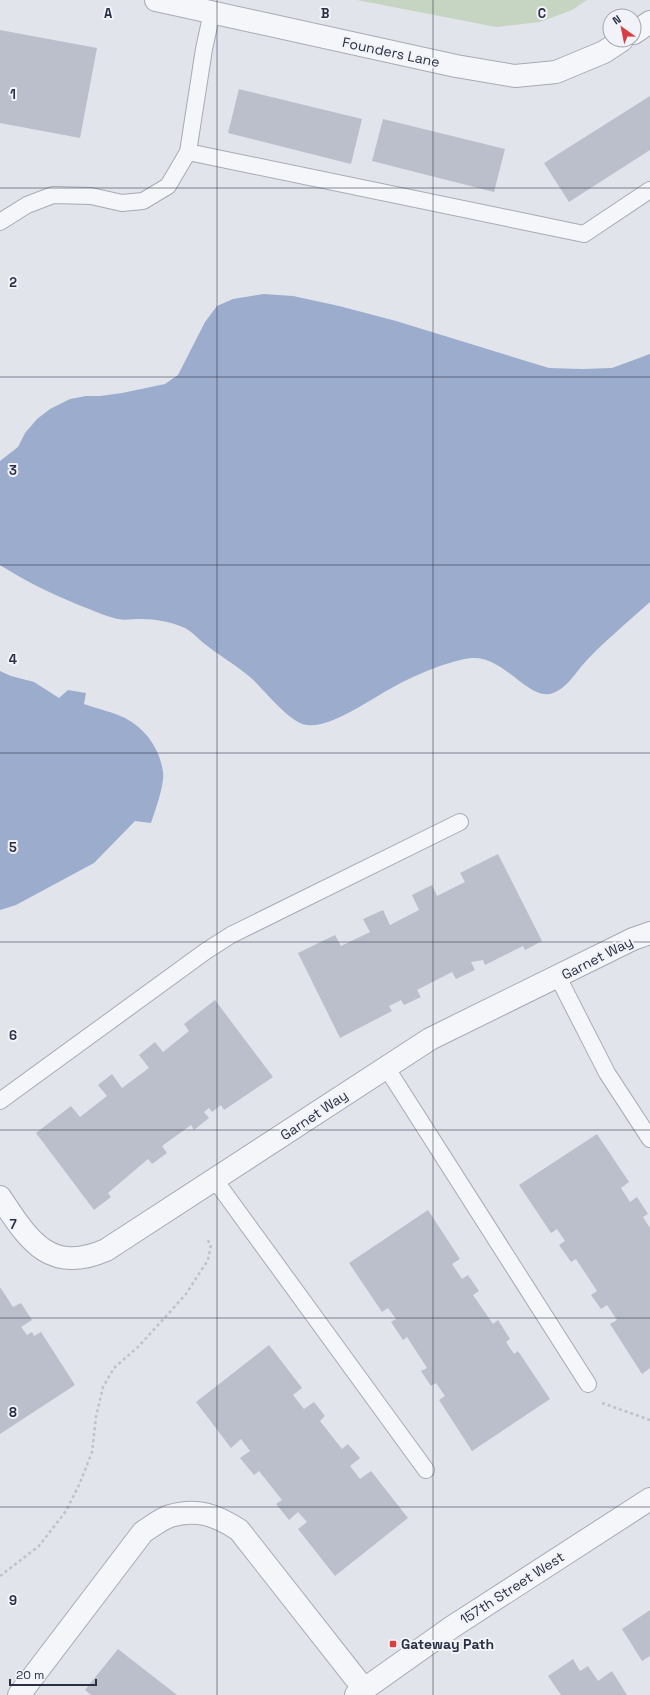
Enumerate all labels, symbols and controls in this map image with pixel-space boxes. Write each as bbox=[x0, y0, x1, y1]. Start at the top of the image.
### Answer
text: A bbox=[104, 5, 113, 22]
text: B bbox=[321, 5, 330, 22]
text: C bbox=[538, 5, 546, 22]
north arrow bbox=[602, 8, 642, 48]
text: N bbox=[610, 12, 623, 27]
street label: Founders Lane bbox=[341, 33, 441, 71]
text: 1 bbox=[10, 86, 16, 103]
text: 2 bbox=[9, 274, 17, 291]
text: 3 bbox=[9, 462, 17, 479]
text: 4 bbox=[9, 651, 17, 668]
text: 5 bbox=[9, 839, 17, 856]
street label: Garnet Way bbox=[558, 932, 636, 984]
text: 6 bbox=[9, 1027, 17, 1044]
street label: Garnet Way bbox=[277, 1086, 351, 1144]
text: 7 bbox=[9, 1216, 17, 1233]
text: 8 bbox=[9, 1404, 17, 1421]
street label: 157th Street West bbox=[456, 1548, 568, 1628]
text: 9 bbox=[9, 1592, 17, 1609]
place label: Gateway Path bbox=[401, 1635, 494, 1653]
marker: Gateway Path bbox=[388, 1639, 398, 1649]
scale bar bbox=[10, 1661, 96, 1687]
text: 20 m bbox=[16, 1667, 44, 1683]

